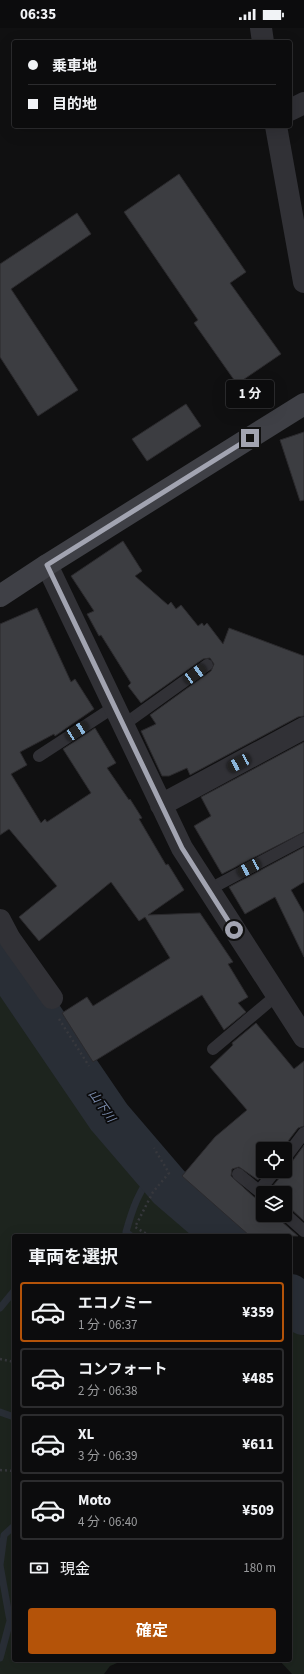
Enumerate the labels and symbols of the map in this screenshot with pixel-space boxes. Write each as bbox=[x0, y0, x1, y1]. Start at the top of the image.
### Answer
callout: 1 分 bbox=[226, 380, 274, 408]
route end bbox=[241, 429, 259, 447]
car bbox=[182, 662, 208, 686]
car bbox=[64, 719, 90, 743]
car bbox=[226, 752, 252, 774]
car bbox=[236, 857, 262, 879]
route start bbox=[225, 921, 243, 939]
water label: 山下川 bbox=[84, 1087, 120, 1127]

